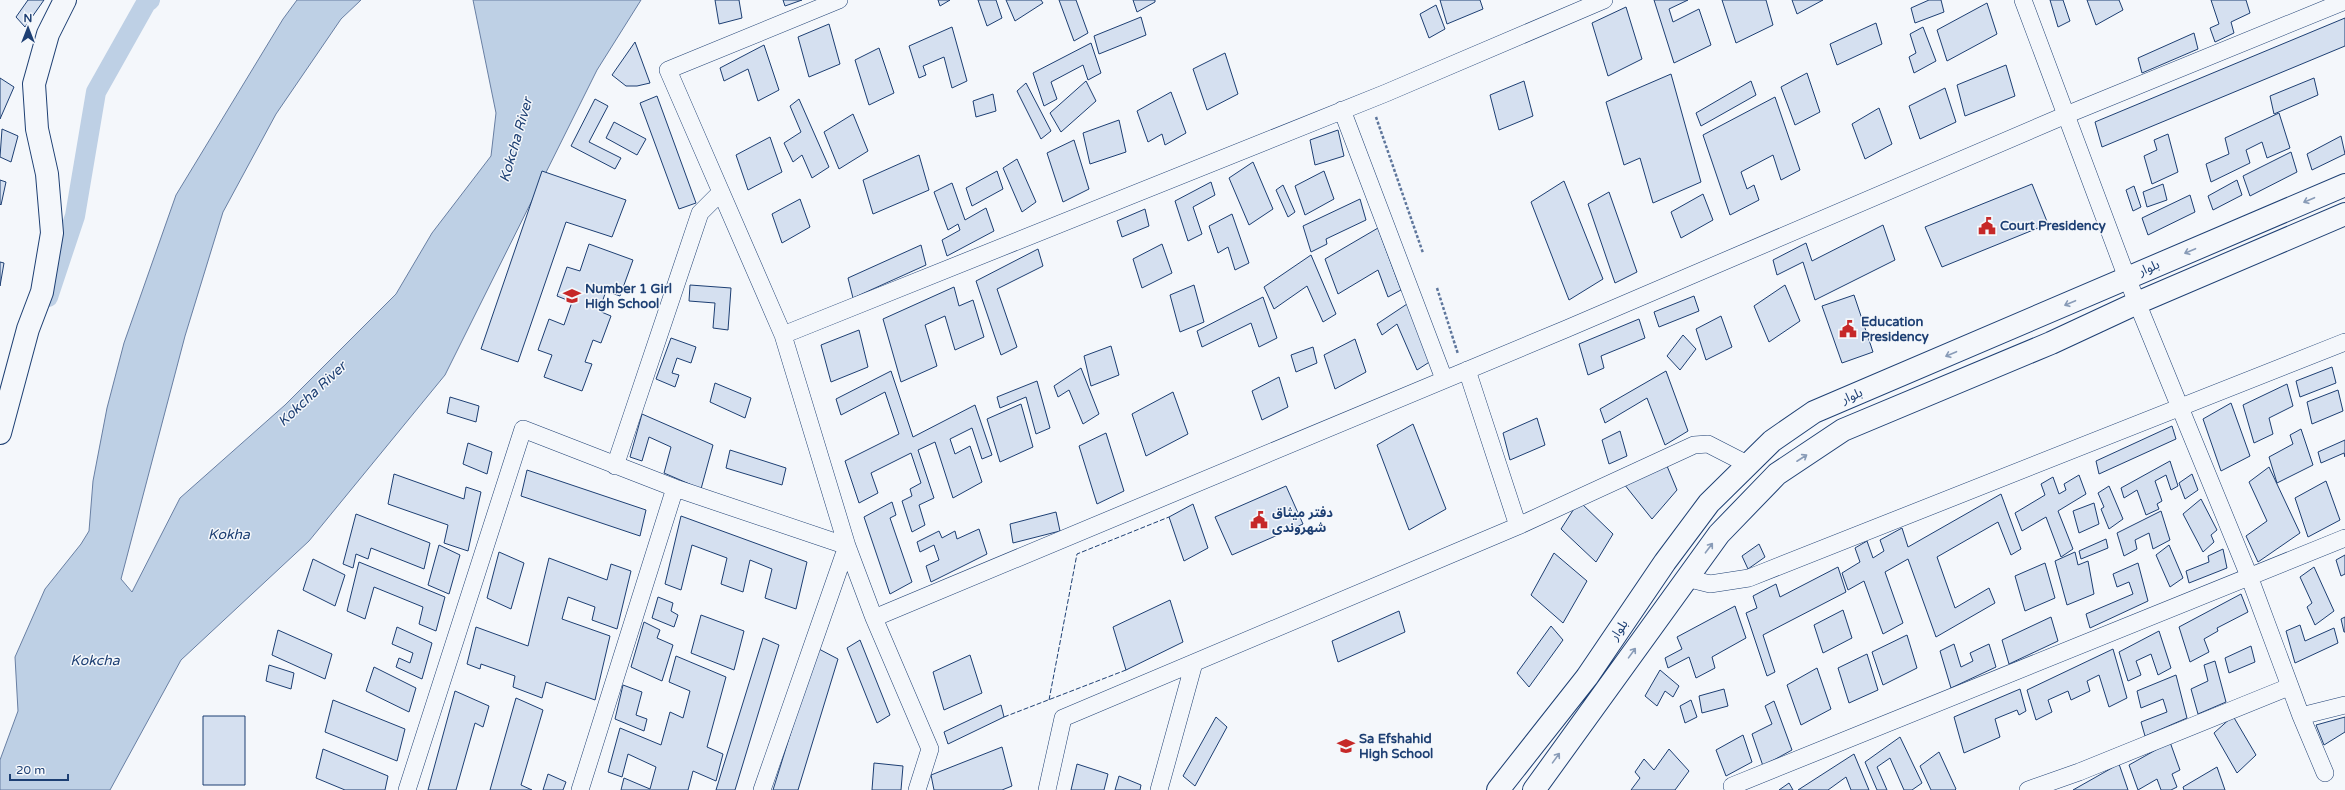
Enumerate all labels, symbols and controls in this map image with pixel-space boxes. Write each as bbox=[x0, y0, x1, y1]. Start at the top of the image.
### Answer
north arrow bbox=[8, 8, 48, 48]
text: N bbox=[24, 12, 32, 25]
water label: Kokcha River bbox=[496, 94, 537, 184]
one-way arrow bbox=[2304, 197, 2316, 204]
public building icon: Court Presidency bbox=[1977, 216, 1997, 236]
place label: Court Presidency bbox=[2000, 218, 2106, 234]
one-way arrow bbox=[2184, 248, 2196, 255]
street label: بلوار bbox=[2135, 256, 2162, 280]
place label: Number 1 Girl High School bbox=[585, 281, 672, 312]
school or university icon: Number 1 Girl High School bbox=[562, 286, 582, 306]
one-way arrow bbox=[2065, 299, 2077, 307]
place label: Education Presidency bbox=[1861, 314, 1929, 345]
public building icon: Education Presidency bbox=[1838, 319, 1858, 339]
one-way arrow bbox=[1945, 351, 1957, 358]
water label: Kokcha River bbox=[274, 357, 351, 430]
street label: بلوار bbox=[1838, 384, 1865, 408]
one-way arrow bbox=[1796, 453, 1807, 462]
place label: دفتر میثاق شهروندی bbox=[1272, 505, 1333, 536]
public building icon: دفتر میثاق شهروندی bbox=[1249, 510, 1269, 530]
water label: Kokha bbox=[208, 526, 251, 543]
one-way arrow bbox=[1705, 542, 1713, 553]
street label: بلوار bbox=[1606, 617, 1632, 644]
one-way arrow bbox=[1628, 647, 1636, 658]
water label: Kokcha bbox=[70, 652, 121, 669]
place label: Sa Efshahid High School bbox=[1359, 731, 1433, 762]
school or university icon: Sa Efshahid High School bbox=[1336, 736, 1356, 756]
one-way arrow bbox=[1552, 753, 1561, 764]
scale bar bbox=[10, 756, 68, 782]
text: 20 m bbox=[16, 763, 45, 777]

